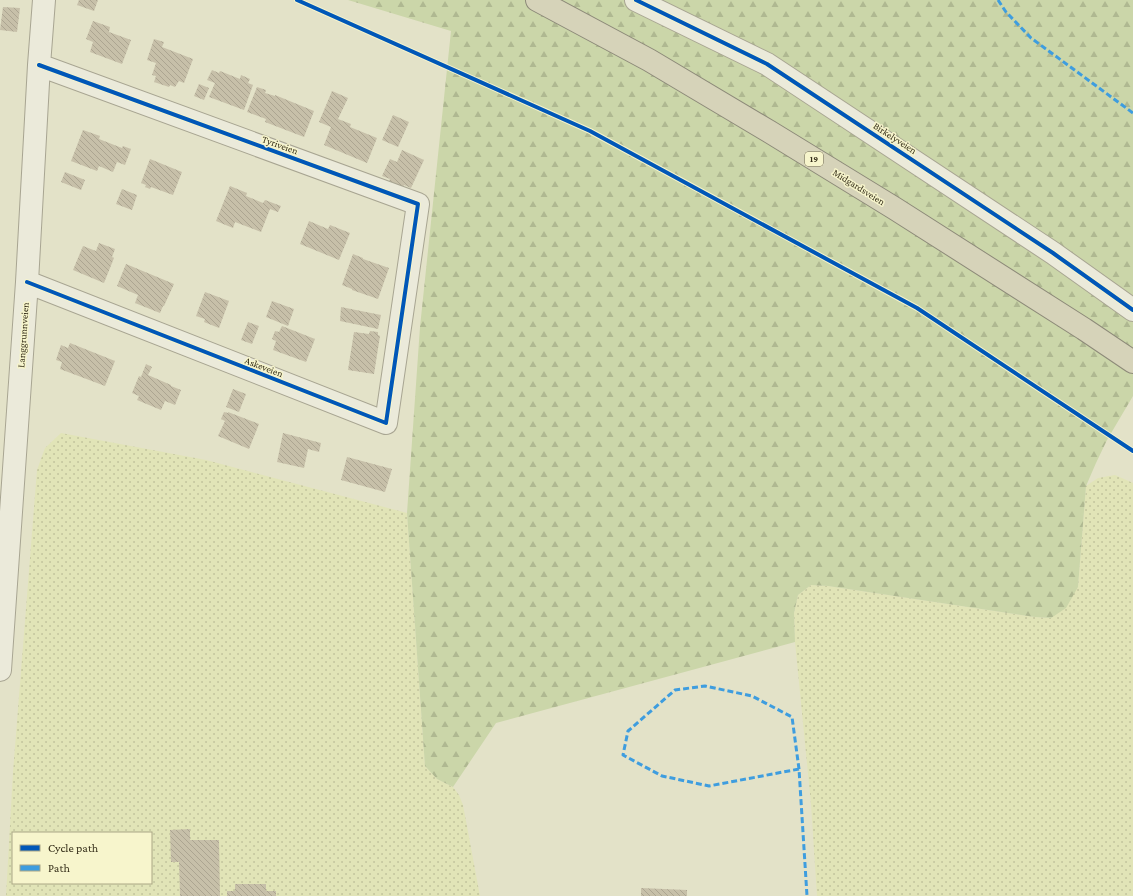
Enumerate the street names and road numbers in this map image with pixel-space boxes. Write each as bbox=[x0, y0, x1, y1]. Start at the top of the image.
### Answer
street label: Birkelyveien bbox=[871, 120, 919, 156]
street label: Tyriveien bbox=[260, 133, 300, 157]
road number: 19 bbox=[805, 152, 823, 166]
street label: Midgardsveien bbox=[831, 167, 888, 208]
street label: Langgrunnveien bbox=[15, 301, 31, 368]
street label: Askeveien bbox=[243, 355, 285, 380]

